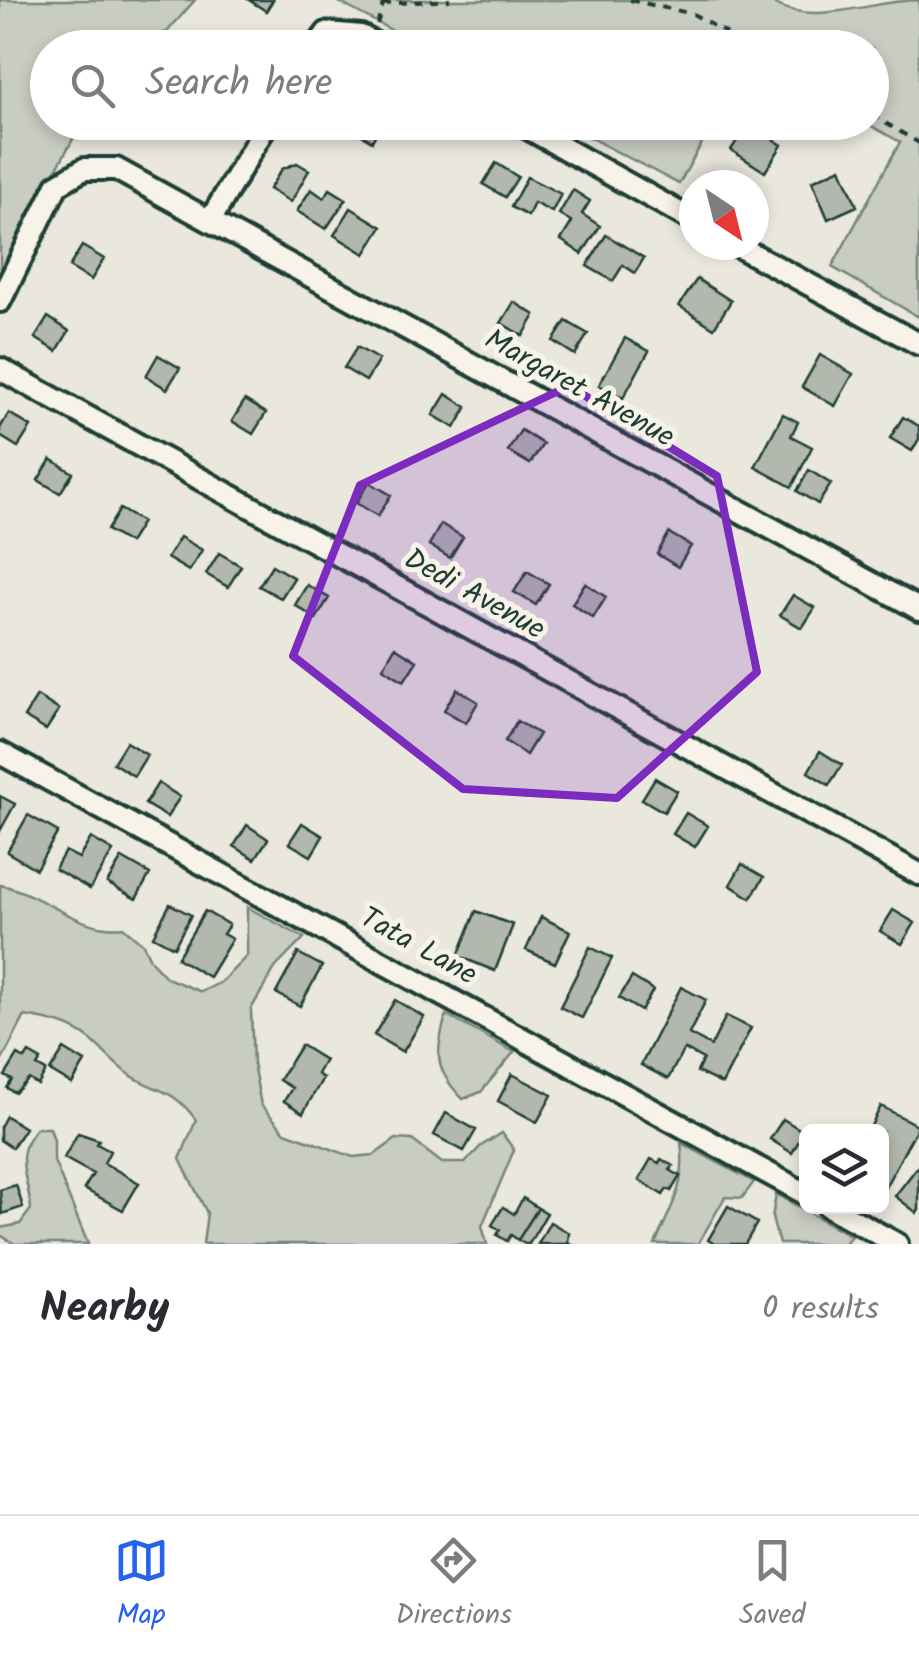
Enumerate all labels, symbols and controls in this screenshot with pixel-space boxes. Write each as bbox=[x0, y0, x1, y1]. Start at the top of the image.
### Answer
search box bbox=[30, 30, 889, 140]
text: Search here bbox=[145, 55, 332, 115]
icon: search bbox=[65, 58, 120, 113]
north arrow bbox=[679, 170, 769, 260]
street label: Margaret Avenue bbox=[475, 317, 683, 461]
street label: Dedi Avenue bbox=[394, 536, 554, 654]
street label: Tata Lane bbox=[350, 895, 486, 999]
map controls bbox=[799, 1124, 889, 1214]
button: layers bbox=[799, 1124, 889, 1214]
text: Nearby bbox=[40, 1276, 169, 1343]
text: 0 results bbox=[762, 1284, 879, 1335]
tab: Map bbox=[114, 1533, 169, 1638]
tab: Directions bbox=[396, 1533, 512, 1638]
tab: Saved bbox=[739, 1533, 805, 1638]

